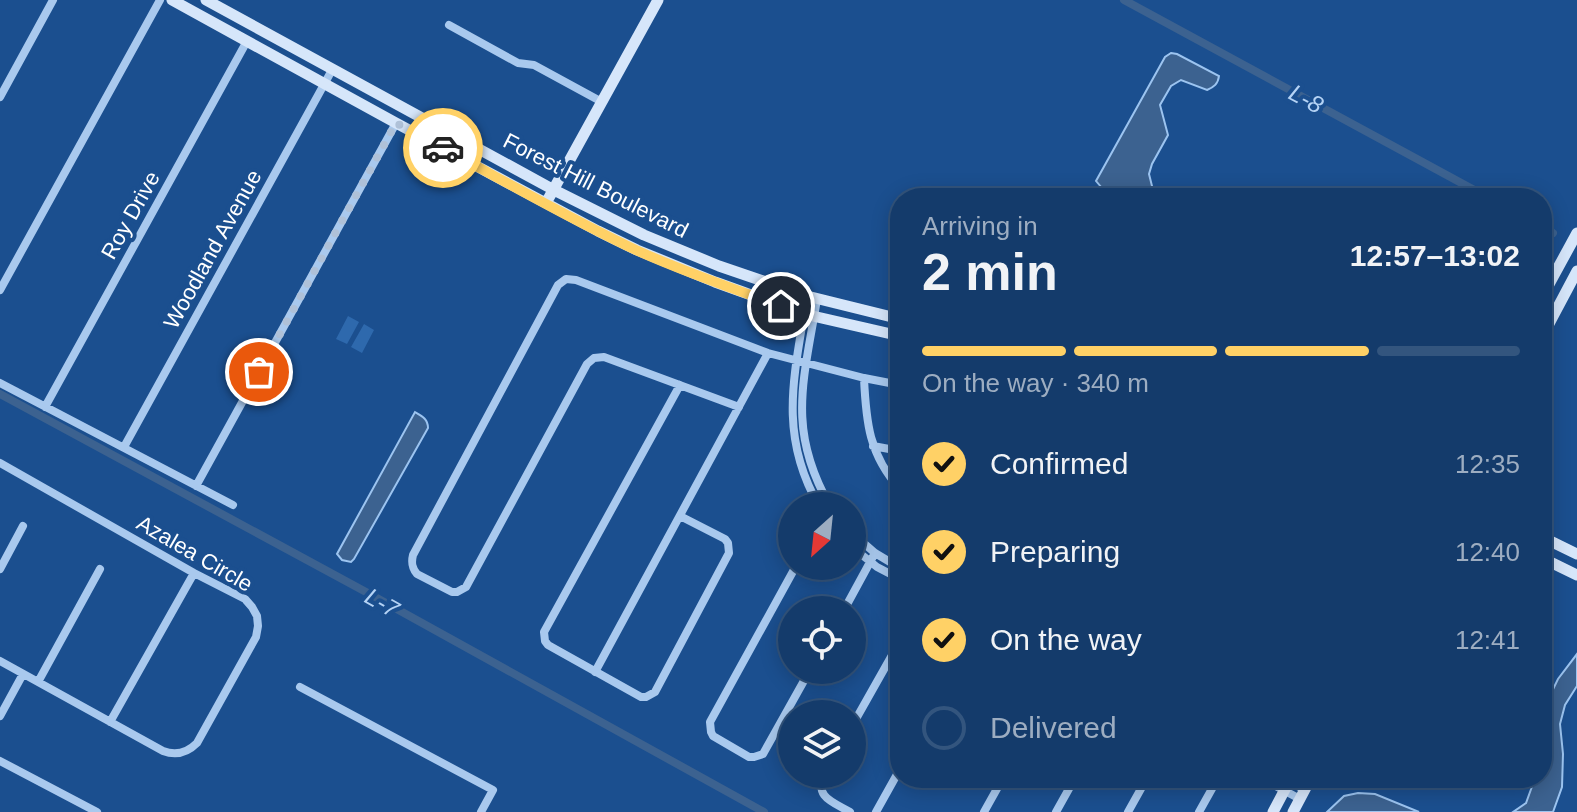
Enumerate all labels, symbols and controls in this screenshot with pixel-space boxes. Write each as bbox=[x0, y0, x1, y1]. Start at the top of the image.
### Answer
water label: L-8 bbox=[1285, 78, 1328, 119]
courier bbox=[403, 108, 483, 188]
icon: car bbox=[421, 126, 465, 170]
street label: Forest Hill Boulevard bbox=[499, 128, 692, 243]
street label: Woodland Avenue bbox=[158, 165, 266, 333]
street label: Roy Drive bbox=[96, 167, 165, 264]
text: Arriving in bbox=[922, 211, 1038, 241]
text: 12:57–13:02 bbox=[1350, 239, 1520, 272]
text: 2 min bbox=[922, 243, 1058, 301]
pin bbox=[747, 272, 815, 340]
icon: home bbox=[759, 284, 803, 328]
pin bbox=[225, 338, 293, 406]
icon: bag bbox=[237, 350, 281, 394]
text: On the way · 340 m bbox=[922, 368, 1149, 398]
icon: check bbox=[922, 442, 966, 486]
text: Confirmed bbox=[990, 447, 1128, 480]
text: 12:35 bbox=[1455, 449, 1520, 479]
north arrow bbox=[778, 492, 866, 580]
map controls bbox=[778, 492, 866, 788]
street label: Azalea Circle bbox=[132, 510, 257, 597]
icon: check bbox=[922, 530, 966, 574]
text: Preparing bbox=[990, 535, 1120, 568]
text: 12:40 bbox=[1455, 537, 1520, 567]
water label: L-7 bbox=[361, 582, 405, 624]
button: locate bbox=[778, 596, 866, 684]
icon: check bbox=[922, 618, 966, 662]
text: On the way bbox=[990, 623, 1142, 656]
text: 12:41 bbox=[1455, 625, 1520, 655]
button: layers bbox=[778, 700, 866, 788]
text: Delivered bbox=[990, 711, 1117, 744]

